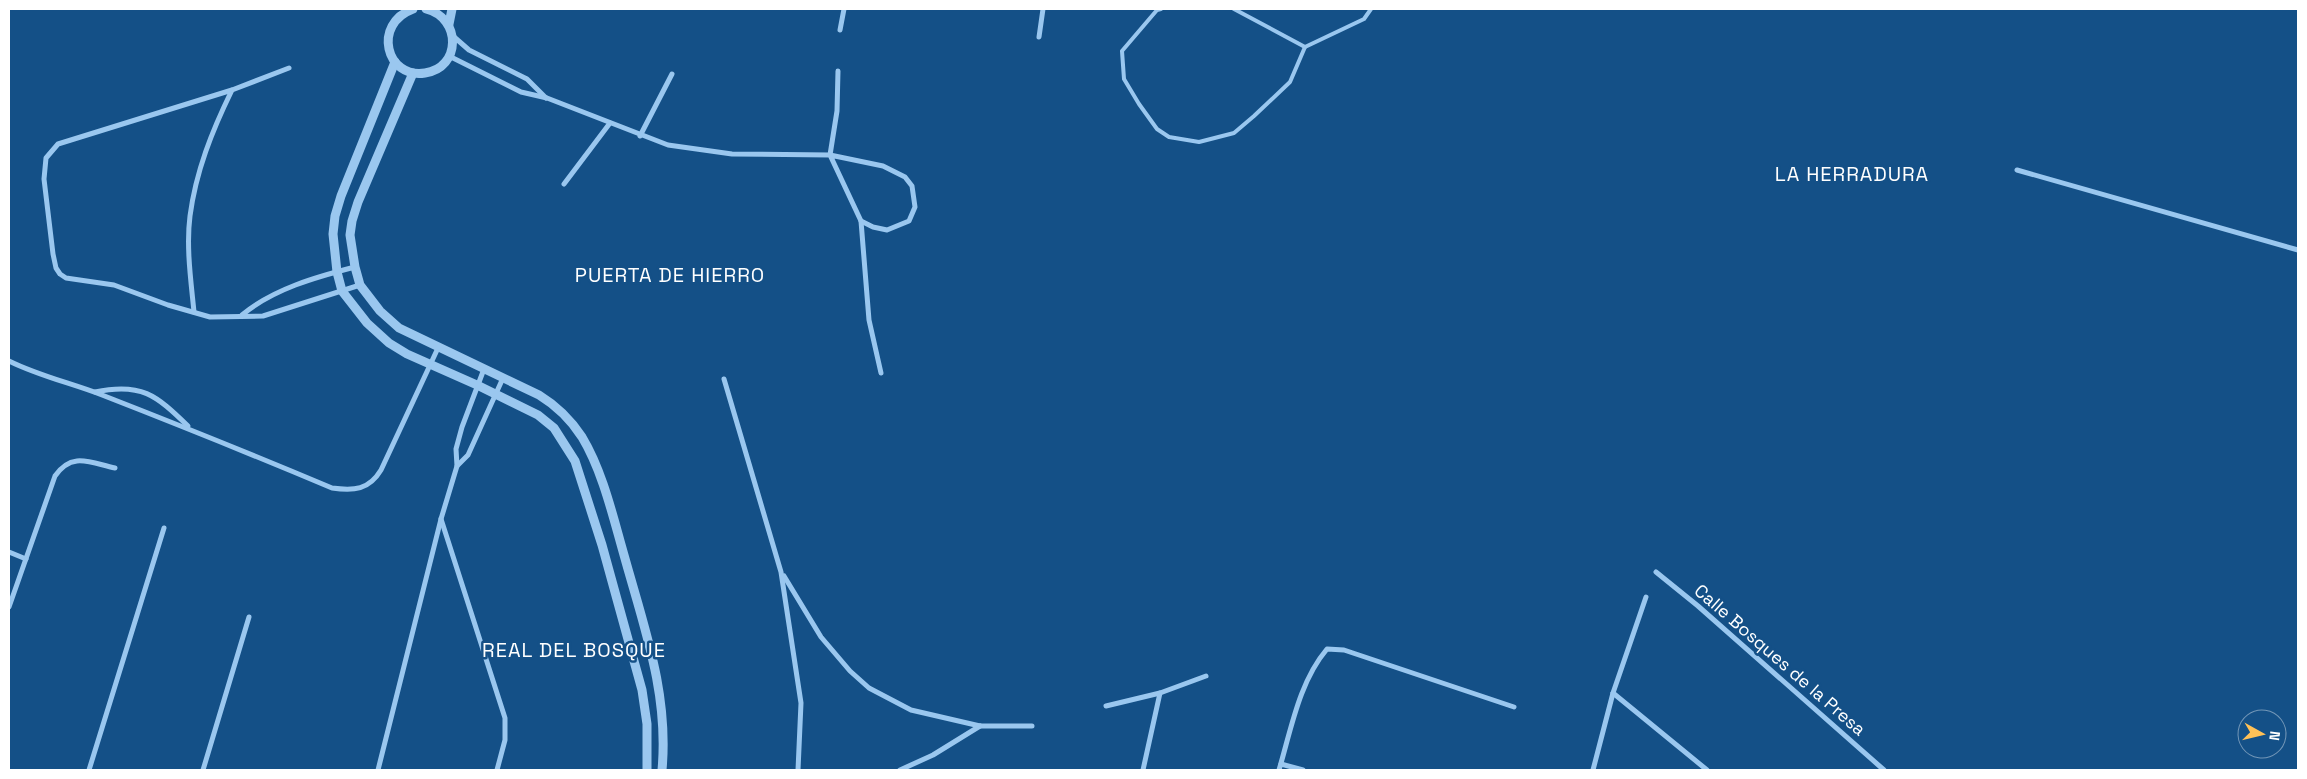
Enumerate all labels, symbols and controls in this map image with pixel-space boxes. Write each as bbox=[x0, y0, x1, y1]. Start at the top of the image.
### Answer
district label: LA HERRADURA bbox=[1775, 161, 1929, 187]
district label: PUERTA DE HIERRO bbox=[575, 262, 765, 288]
street label: Calle Bosques de la Presa bbox=[1690, 579, 1871, 740]
district label: REAL DEL BOSQUE bbox=[482, 637, 666, 663]
north arrow bbox=[2237, 709, 2287, 759]
text: N bbox=[2265, 730, 2284, 742]

